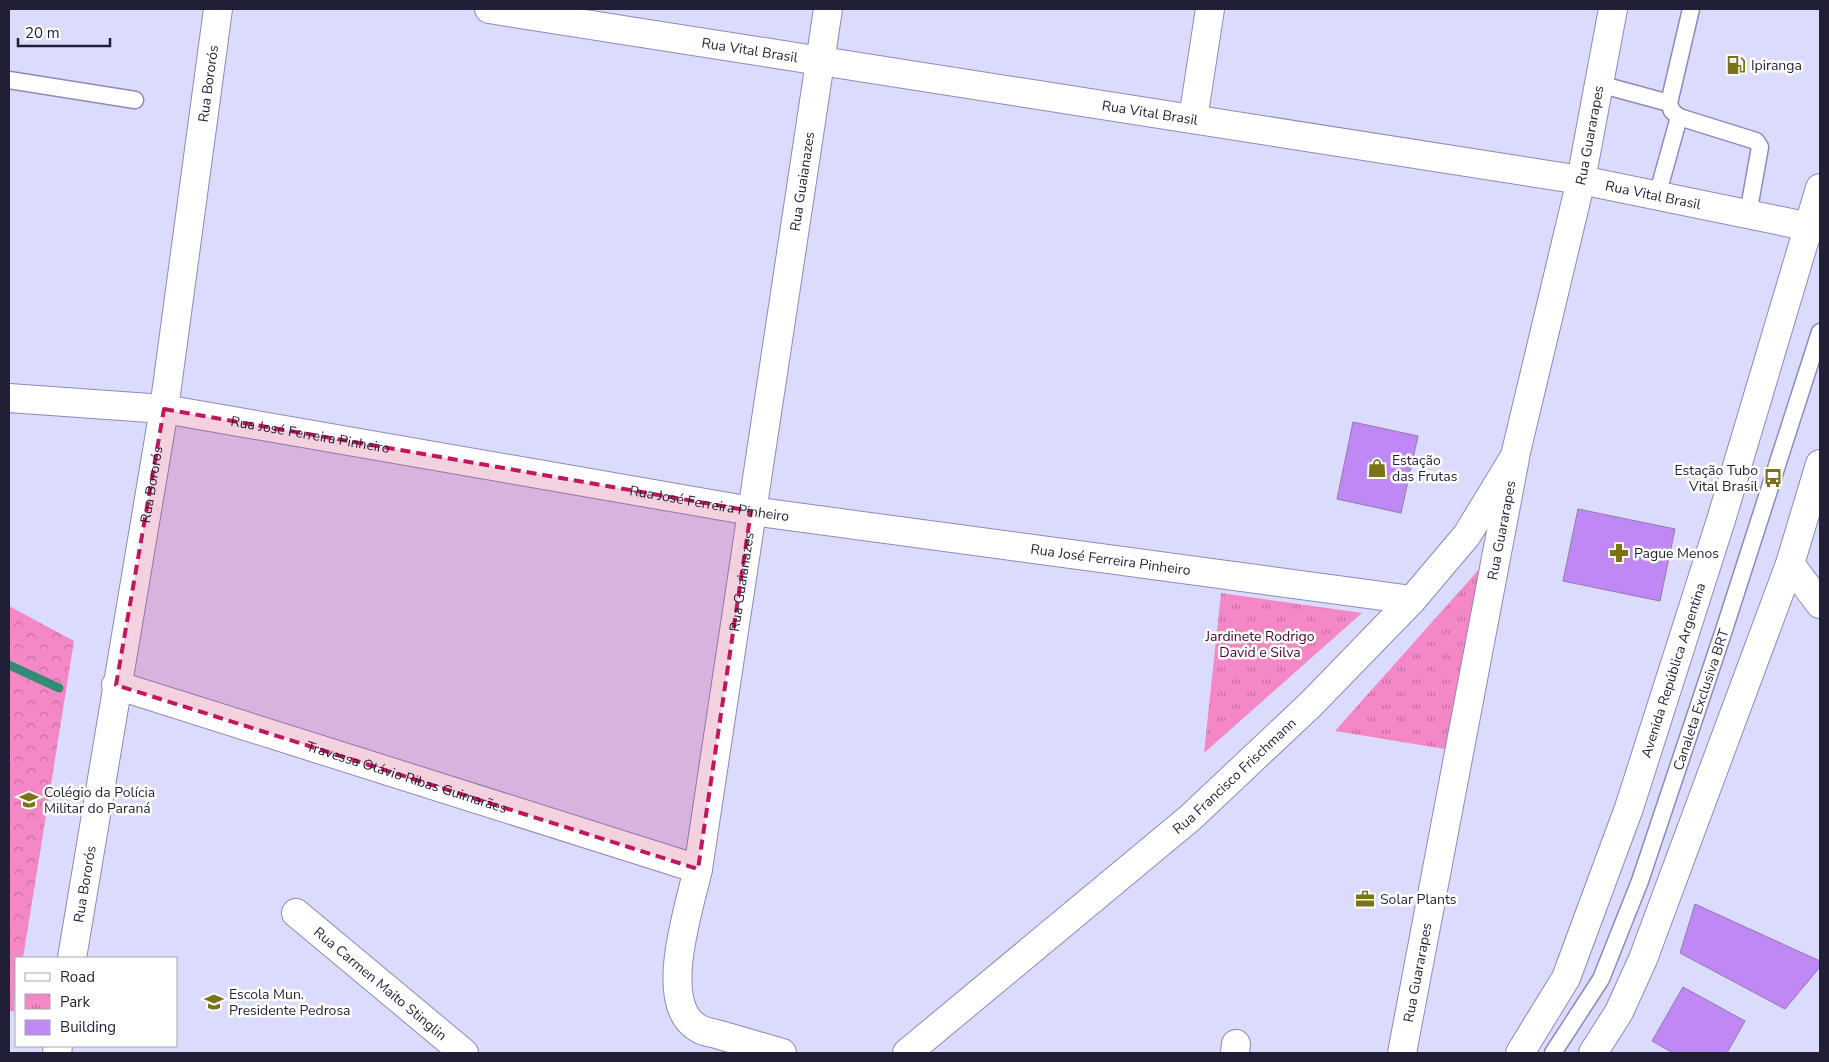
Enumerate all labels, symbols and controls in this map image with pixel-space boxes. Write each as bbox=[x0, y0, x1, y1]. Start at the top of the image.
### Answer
scale bar bbox=[18, 15, 110, 47]
text: 20 m bbox=[25, 23, 60, 43]
street label: Rua Vital Brasil bbox=[700, 33, 800, 67]
street label: Rua Bororós bbox=[194, 44, 223, 123]
fuel station icon: Ipiranga bbox=[1725, 54, 1747, 76]
place label: Ipiranga bbox=[1751, 56, 1802, 75]
street label: Rua Guararapes bbox=[1571, 84, 1609, 187]
street label: Rua Vital Brasil bbox=[1100, 96, 1200, 130]
street label: Rua Guaianazes bbox=[786, 130, 819, 232]
street label: Rua Vital Brasil bbox=[1604, 176, 1703, 215]
street label: Rua José Ferreira Pinheiro bbox=[229, 412, 392, 458]
street label: Rua Bororós bbox=[136, 445, 168, 525]
place label: Estação das Frutas bbox=[1392, 451, 1458, 486]
shop icon: Estação das Frutas bbox=[1366, 457, 1388, 479]
place label: Estação Tubo Vital Brasil bbox=[1675, 461, 1759, 496]
bus stop icon: Estação Tubo Vital Brasil bbox=[1762, 467, 1784, 489]
street label: Rua Guararapes bbox=[1483, 479, 1521, 582]
street label: Rua José Ferreira Pinheiro bbox=[628, 481, 791, 526]
street label: Rua Guaianazes bbox=[725, 531, 759, 633]
street label: Rua José Ferreira Pinheiro bbox=[1029, 540, 1192, 580]
pharmacy icon: Pague Menos bbox=[1608, 542, 1630, 564]
place label: Pague Menos bbox=[1634, 544, 1719, 563]
street label: Avenida República Argentina bbox=[1637, 580, 1710, 760]
street label: Canaleta Exclusiva BRT bbox=[1669, 626, 1734, 773]
park label: Jardinete Rodrigo David e Silva bbox=[1205, 627, 1315, 662]
street label: Rua Francisco Frischmann bbox=[1169, 714, 1301, 839]
street label: Travessa Otávio Ribas Guimarães bbox=[304, 737, 510, 818]
place label: Colégio da Polícia Militar do Paraná bbox=[44, 783, 155, 818]
school or university icon: Colégio da Polícia Militar do Paraná bbox=[18, 789, 40, 811]
street label: Rua Bororós bbox=[69, 844, 101, 924]
office icon: Solar Plants bbox=[1354, 888, 1376, 910]
place label: Solar Plants bbox=[1380, 890, 1457, 909]
street label: Rua Guararapes bbox=[1399, 921, 1437, 1024]
street label: Rua Carmen Maito Stinglin bbox=[310, 923, 451, 1045]
legend bbox=[15, 957, 178, 1047]
text: Road bbox=[60, 967, 95, 987]
place label: Escola Mun. Presidente Pedrosa bbox=[229, 985, 351, 1020]
school or university icon: Escola Mun. Presidente Pedrosa bbox=[203, 991, 225, 1013]
text: Park bbox=[60, 992, 90, 1012]
text: Building bbox=[60, 1017, 116, 1037]

